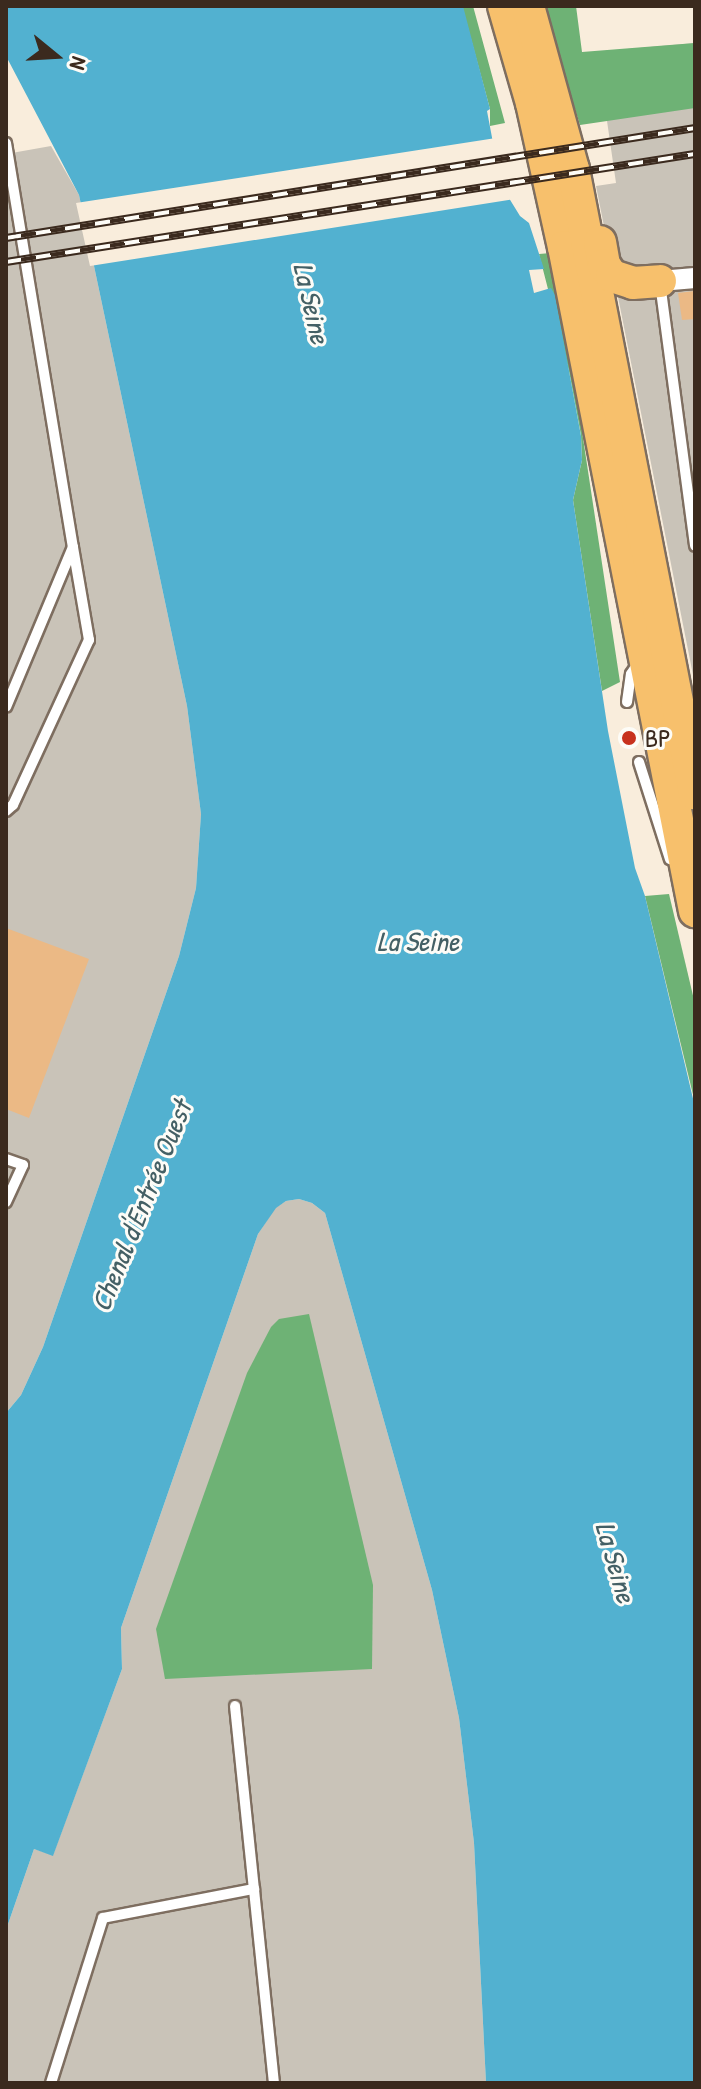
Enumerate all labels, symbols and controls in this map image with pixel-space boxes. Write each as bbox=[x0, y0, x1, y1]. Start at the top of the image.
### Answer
north arrow bbox=[16, 16, 96, 96]
text: N bbox=[63, 53, 95, 74]
water label: La Seine bbox=[286, 259, 338, 347]
place label: BP bbox=[645, 722, 671, 754]
marker: BP bbox=[620, 729, 638, 747]
water label: La Seine bbox=[377, 924, 459, 958]
water label: Chenal d'Entrée Ouest bbox=[84, 1096, 198, 1316]
water label: La Seine bbox=[589, 1518, 643, 1606]

